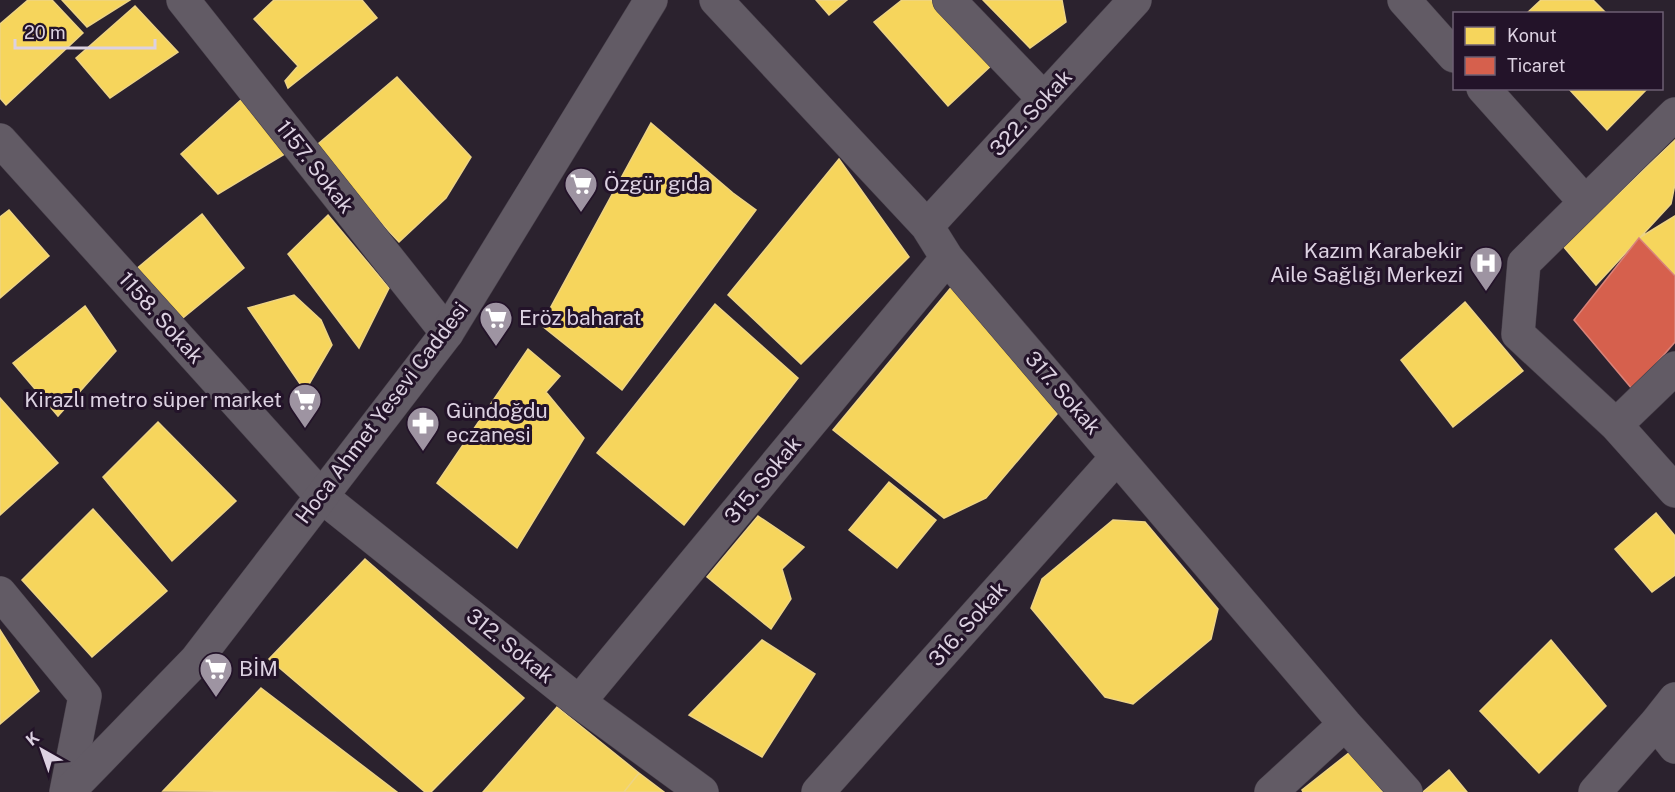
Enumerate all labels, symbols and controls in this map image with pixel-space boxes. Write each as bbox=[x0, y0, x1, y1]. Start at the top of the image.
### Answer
scale bar bbox=[15, 12, 154, 50]
legend bbox=[1453, 12, 1663, 90]
text: 20 m bbox=[24, 22, 66, 43]
text: Konut bbox=[1507, 25, 1557, 46]
text: Ticaret bbox=[1507, 55, 1565, 76]
street label: 322. Sokak bbox=[984, 64, 1077, 161]
street label: 1157. Sokak bbox=[271, 115, 360, 218]
supermarket icon: Özgür gıda bbox=[563, 166, 599, 213]
place label: Özgür gıda bbox=[604, 171, 710, 196]
place label: Kazım Karabekir Aile Sağlığı Merkezi bbox=[1270, 238, 1463, 287]
hospital icon: Kazım Karabekir Aile Sağlığı Merkezi bbox=[1468, 245, 1504, 292]
street label: 1158. Sokak bbox=[114, 267, 209, 369]
street label: Hoca Ahmet Yesevi Caddesi bbox=[290, 297, 473, 528]
supermarket icon: Eröz baharat bbox=[478, 300, 514, 347]
place label: Eröz baharat bbox=[519, 305, 641, 330]
street label: 317. Sokak bbox=[1020, 346, 1107, 440]
supermarket icon: Kirazlı metro süper market bbox=[287, 382, 323, 429]
place label: Kirazlı metro süper market bbox=[24, 387, 282, 412]
place label: Gündoğdu eczanesi bbox=[446, 398, 548, 447]
pharmacy icon: Gündoğdu eczanesi bbox=[405, 405, 441, 452]
street label: 315. Sokak bbox=[719, 431, 806, 528]
street label: 316. Sokak bbox=[923, 576, 1012, 671]
street label: 312. Sokak bbox=[462, 603, 559, 688]
supermarket icon: BİM bbox=[198, 651, 234, 698]
place label: BİM bbox=[239, 656, 278, 681]
north arrow bbox=[12, 720, 72, 780]
text: K bbox=[22, 728, 44, 750]

